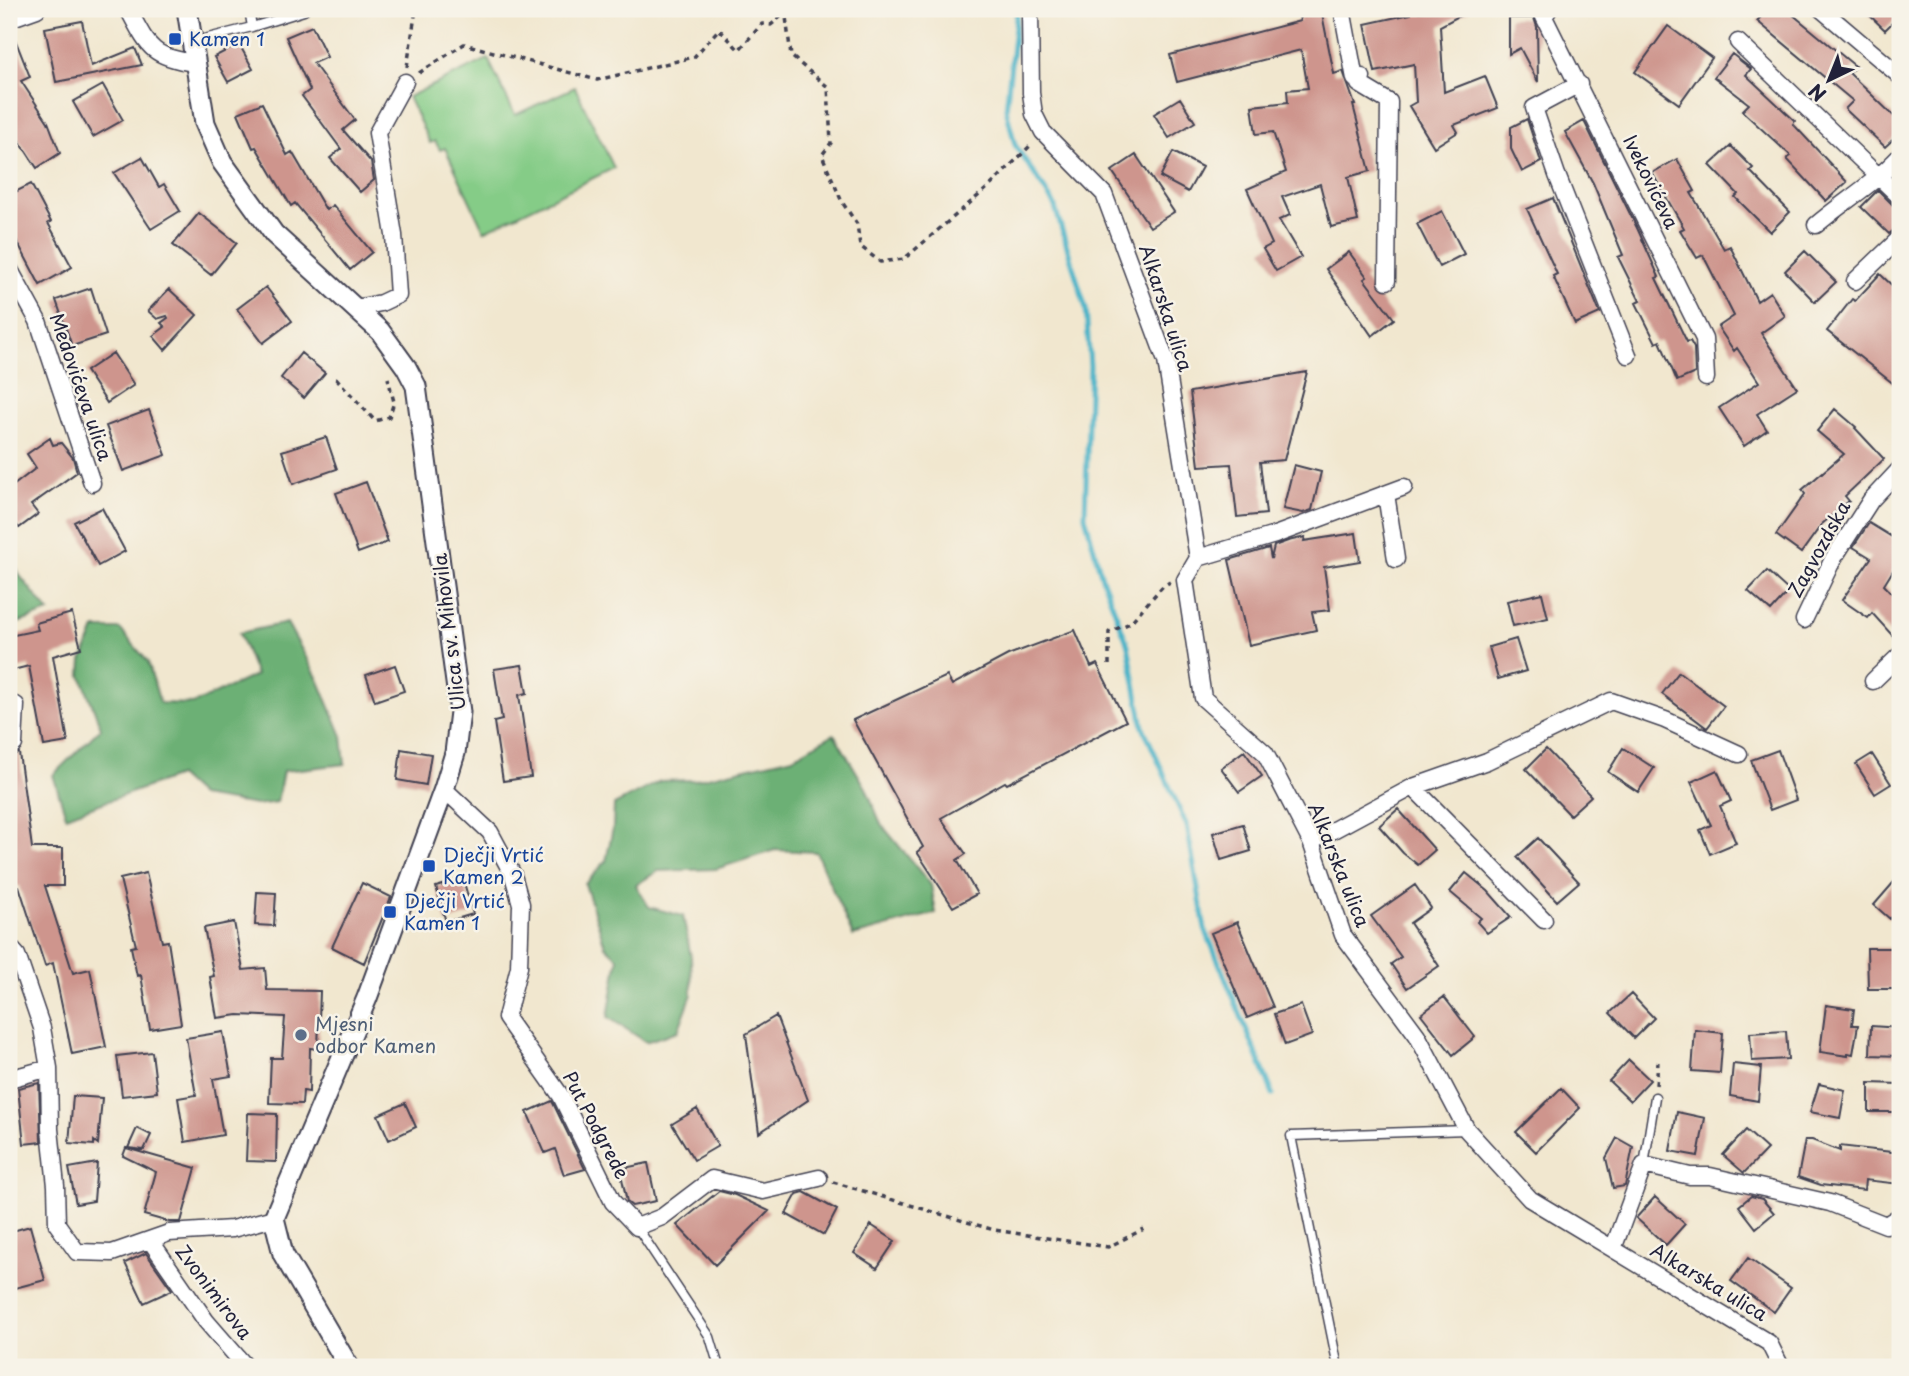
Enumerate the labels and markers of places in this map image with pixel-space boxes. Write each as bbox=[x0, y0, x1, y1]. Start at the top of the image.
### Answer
place label: Kamen 1 bbox=[189, 24, 265, 52]
marker: Kamen 1 bbox=[167, 31, 183, 47]
place label: Dječji Vrtić Kamen 2 bbox=[443, 840, 544, 890]
marker: Dječji Vrtić Kamen 2 bbox=[421, 858, 437, 874]
place label: Dječji Vrtić Kamen 1 bbox=[404, 886, 505, 936]
marker: Dječji Vrtić Kamen 1 bbox=[382, 904, 398, 920]
place label: Mjesni odbor Kamen bbox=[315, 1009, 436, 1059]
marker: Mjesni odbor Kamen bbox=[293, 1027, 309, 1043]

